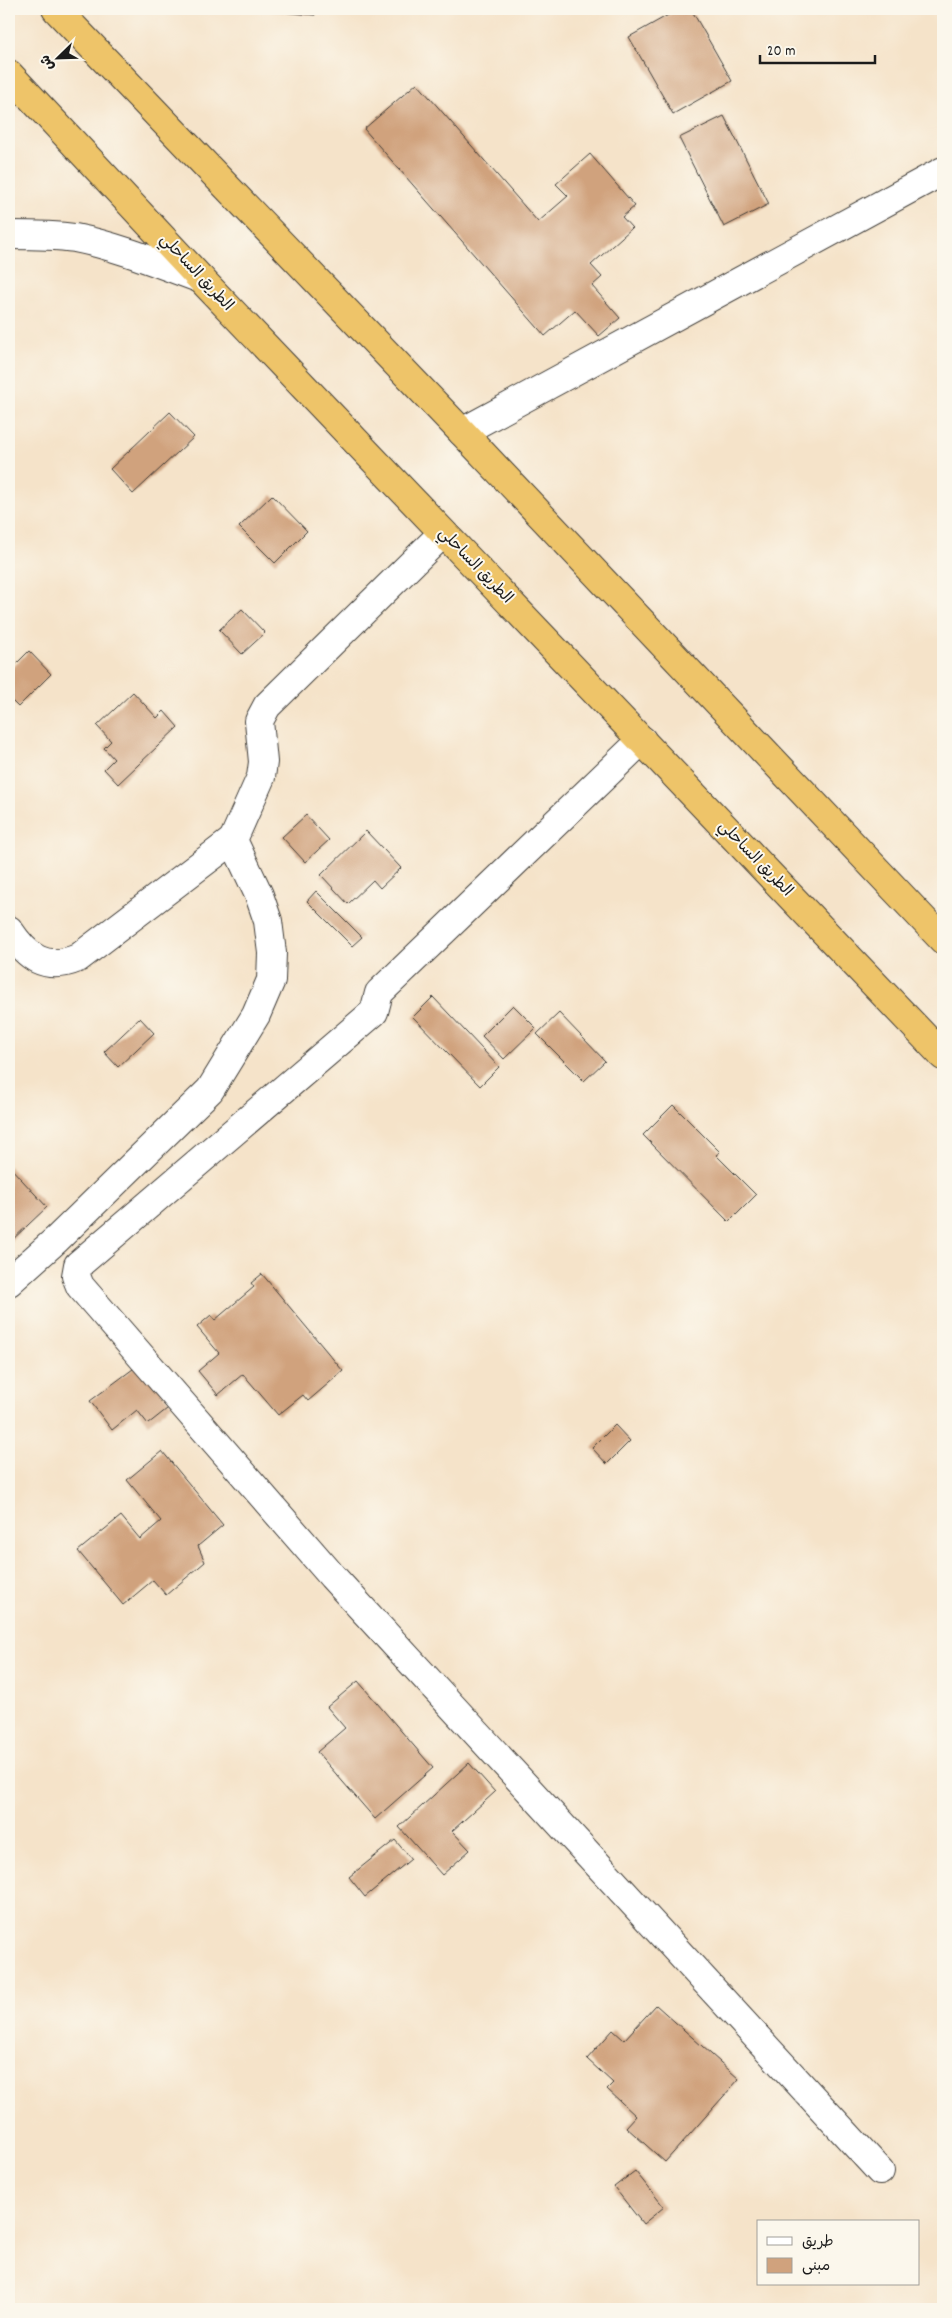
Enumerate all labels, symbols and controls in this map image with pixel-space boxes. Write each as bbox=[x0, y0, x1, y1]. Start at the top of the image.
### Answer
north arrow bbox=[32, 32, 82, 82]
scale bar bbox=[760, 32, 874, 64]
text: 20 m bbox=[767, 41, 795, 63]
text: ش bbox=[36, 51, 60, 73]
street label: الطريق الساحلي bbox=[153, 229, 238, 318]
street label: الطريق الساحلي bbox=[432, 523, 518, 610]
street label: الطريق الساحلي bbox=[712, 816, 798, 903]
legend bbox=[757, 2220, 920, 2286]
text: طريق bbox=[802, 2232, 834, 2254]
text: مبنى bbox=[802, 2256, 830, 2278]

